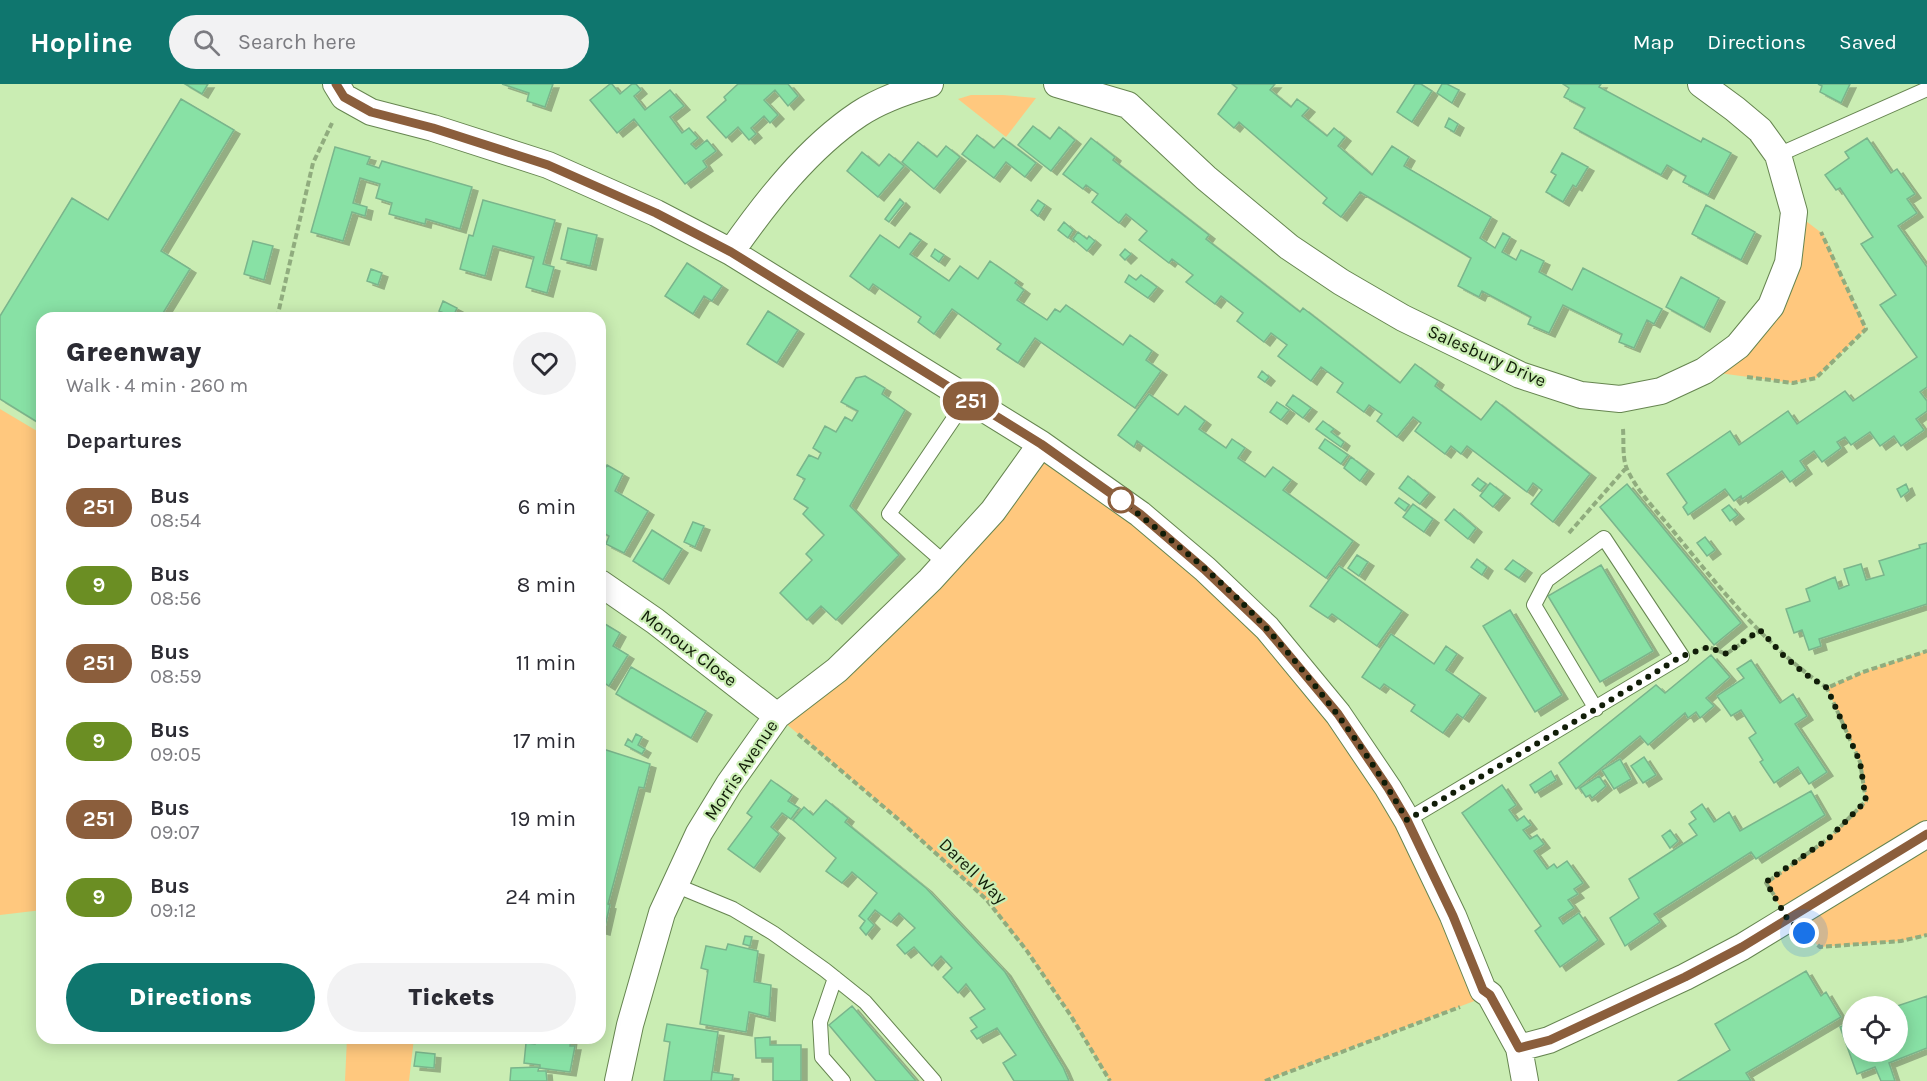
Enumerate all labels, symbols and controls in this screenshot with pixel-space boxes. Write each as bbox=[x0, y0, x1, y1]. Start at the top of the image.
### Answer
search box bbox=[169, 15, 589, 69]
text: Hopline bbox=[30, 26, 133, 59]
icon: search bbox=[190, 26, 223, 59]
text: Search here bbox=[238, 29, 356, 55]
text: Map bbox=[1633, 30, 1674, 54]
text: Directions bbox=[1707, 30, 1806, 54]
text: Saved bbox=[1839, 30, 1897, 54]
street label: Salesbury Drive bbox=[1424, 320, 1550, 392]
button: heart bbox=[513, 332, 576, 395]
text: Greenway bbox=[66, 335, 201, 368]
text: Walk · 4 min · 260 m bbox=[66, 374, 248, 397]
line badge: 251 bbox=[936, 382, 1006, 420]
text: 251 bbox=[955, 389, 987, 413]
text: Departures bbox=[66, 428, 182, 454]
text: Bus bbox=[150, 483, 190, 509]
unlabelled marker bbox=[1108, 487, 1134, 513]
text: 6 min bbox=[518, 494, 576, 520]
text: 251 bbox=[83, 495, 115, 519]
text: 08:54 bbox=[150, 509, 201, 532]
text: Bus bbox=[150, 561, 190, 587]
text: 8 min bbox=[517, 572, 576, 598]
text: 9 bbox=[93, 573, 105, 597]
text: 08:56 bbox=[150, 587, 202, 610]
street label: Monoux Close bbox=[637, 605, 741, 691]
text: Bus bbox=[150, 639, 190, 665]
text: 11 min bbox=[516, 650, 576, 676]
text: 251 bbox=[83, 651, 115, 675]
text: 08:59 bbox=[150, 665, 202, 688]
street label: Morris Avenue bbox=[699, 716, 783, 824]
text: Bus bbox=[150, 717, 190, 743]
text: 17 min bbox=[513, 728, 576, 754]
text: 9 bbox=[93, 729, 105, 753]
text: 09:05 bbox=[150, 743, 201, 766]
text: Bus bbox=[150, 795, 190, 821]
text: 19 min bbox=[510, 806, 576, 832]
text: 251 bbox=[83, 807, 115, 831]
text: 09:07 bbox=[150, 821, 199, 844]
street label: Darell Way bbox=[935, 833, 1012, 909]
text: Bus bbox=[150, 873, 190, 899]
text: 24 min bbox=[505, 884, 576, 910]
text: 9 bbox=[93, 885, 105, 909]
text: 09:12 bbox=[150, 899, 196, 922]
your location bbox=[1789, 918, 1819, 948]
button: Directions bbox=[66, 963, 315, 1032]
button: Tickets bbox=[327, 963, 576, 1032]
map controls bbox=[1842, 996, 1908, 1062]
button: locate bbox=[1842, 996, 1908, 1062]

